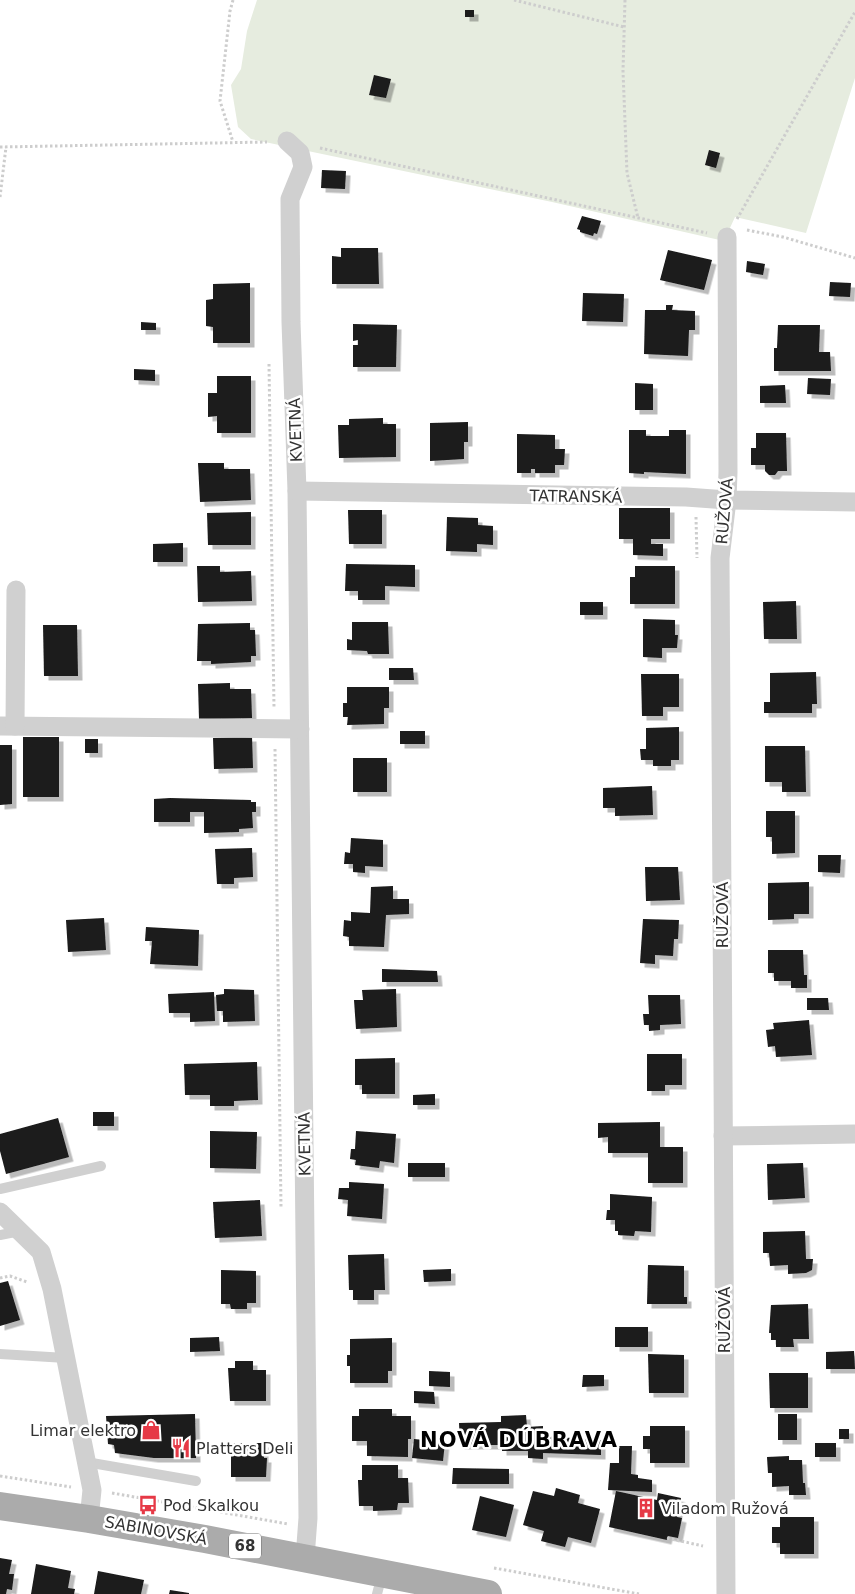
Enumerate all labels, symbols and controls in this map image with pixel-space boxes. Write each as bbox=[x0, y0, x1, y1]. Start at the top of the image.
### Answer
street label: KVETNÁ bbox=[285, 397, 306, 462]
street label: RUŽOVÁ bbox=[712, 477, 737, 545]
street label: TATRANSKÁ bbox=[528, 486, 623, 507]
street label: RUŽOVÁ bbox=[713, 882, 732, 948]
street label: KVETNÁ bbox=[294, 1112, 315, 1176]
street label: RUŽOVÁ bbox=[715, 1287, 734, 1353]
shop icon: Limar elektro bbox=[140, 1419, 162, 1441]
place label: Limar elektro bbox=[30, 1421, 136, 1440]
district label: NOVÁ DÚBRAVA bbox=[420, 1427, 618, 1452]
restaurant icon: Platters Deli bbox=[170, 1437, 192, 1459]
place label: Platters Deli bbox=[196, 1439, 293, 1458]
bus stop icon: Pod Skalkou bbox=[137, 1494, 159, 1516]
place label: Pod Skalkou bbox=[163, 1496, 259, 1515]
building icon: Viladom Ružová bbox=[635, 1497, 657, 1519]
place label: Viladom Ružová bbox=[661, 1499, 789, 1518]
street label: SABINOVSKÁ bbox=[103, 1512, 209, 1549]
road number: 68 bbox=[229, 1534, 261, 1558]

